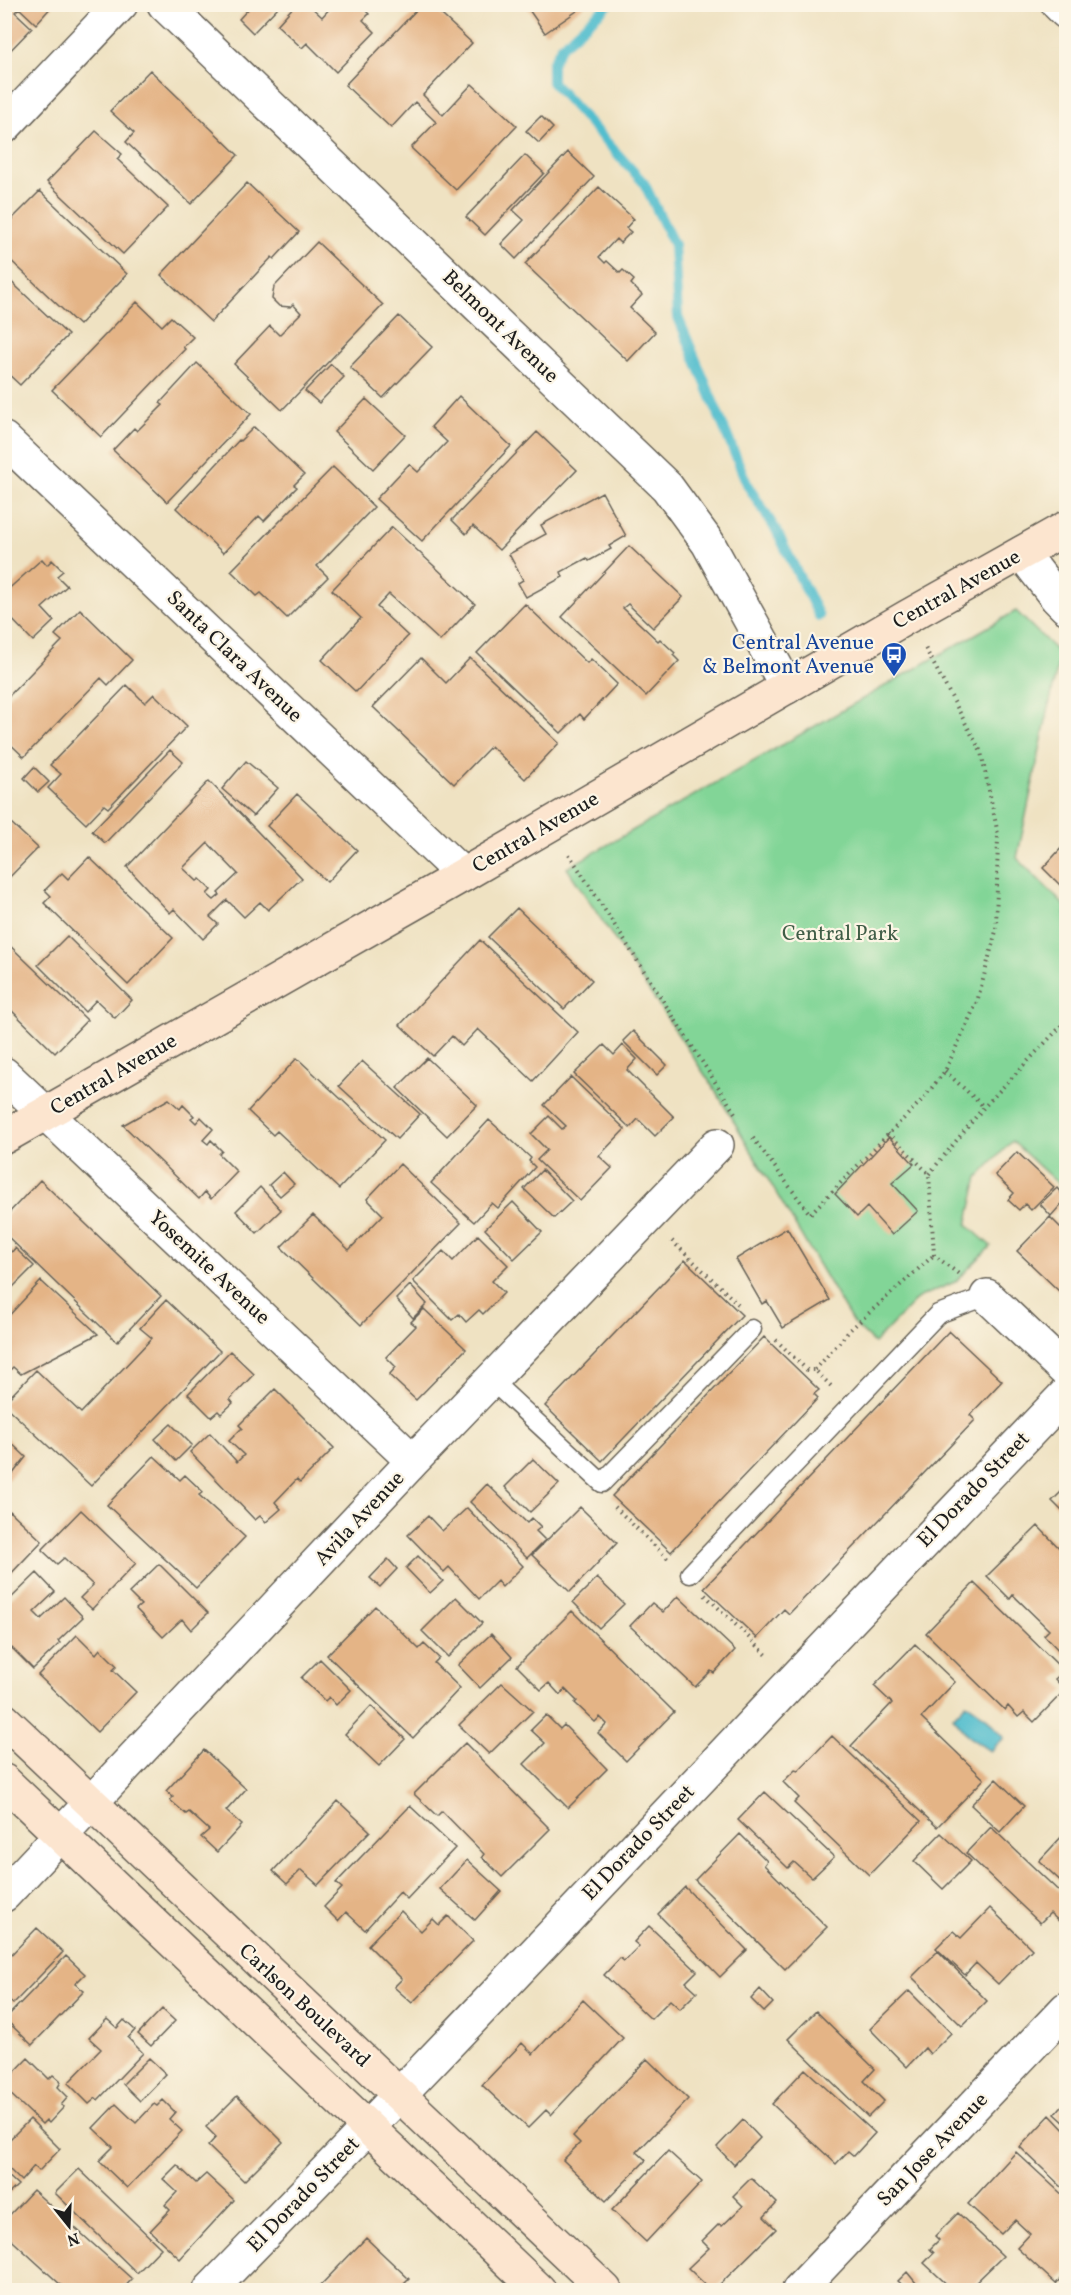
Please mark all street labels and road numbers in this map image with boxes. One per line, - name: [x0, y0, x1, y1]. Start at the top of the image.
- street label: Belmont Avenue: [435, 264, 565, 390]
- street label: Central Avenue: [888, 543, 1026, 637]
- street label: Santa Clara Avenue: [159, 584, 309, 730]
- street label: Central Avenue: [467, 785, 605, 881]
- street label: Central Avenue: [45, 1027, 183, 1123]
- street label: Yosemite Avenue: [142, 1204, 276, 1332]
- street label: El Dorado Street: [911, 1426, 1037, 1554]
- street label: Avila Avenue: [308, 1465, 412, 1573]
- street label: El Dorado Street: [576, 1779, 702, 1907]
- street label: Carlson Boulevard: [232, 1937, 376, 2075]
- street label: San Jose Avenue: [871, 2086, 995, 2214]
- street label: El Dorado Street: [241, 2131, 367, 2259]

